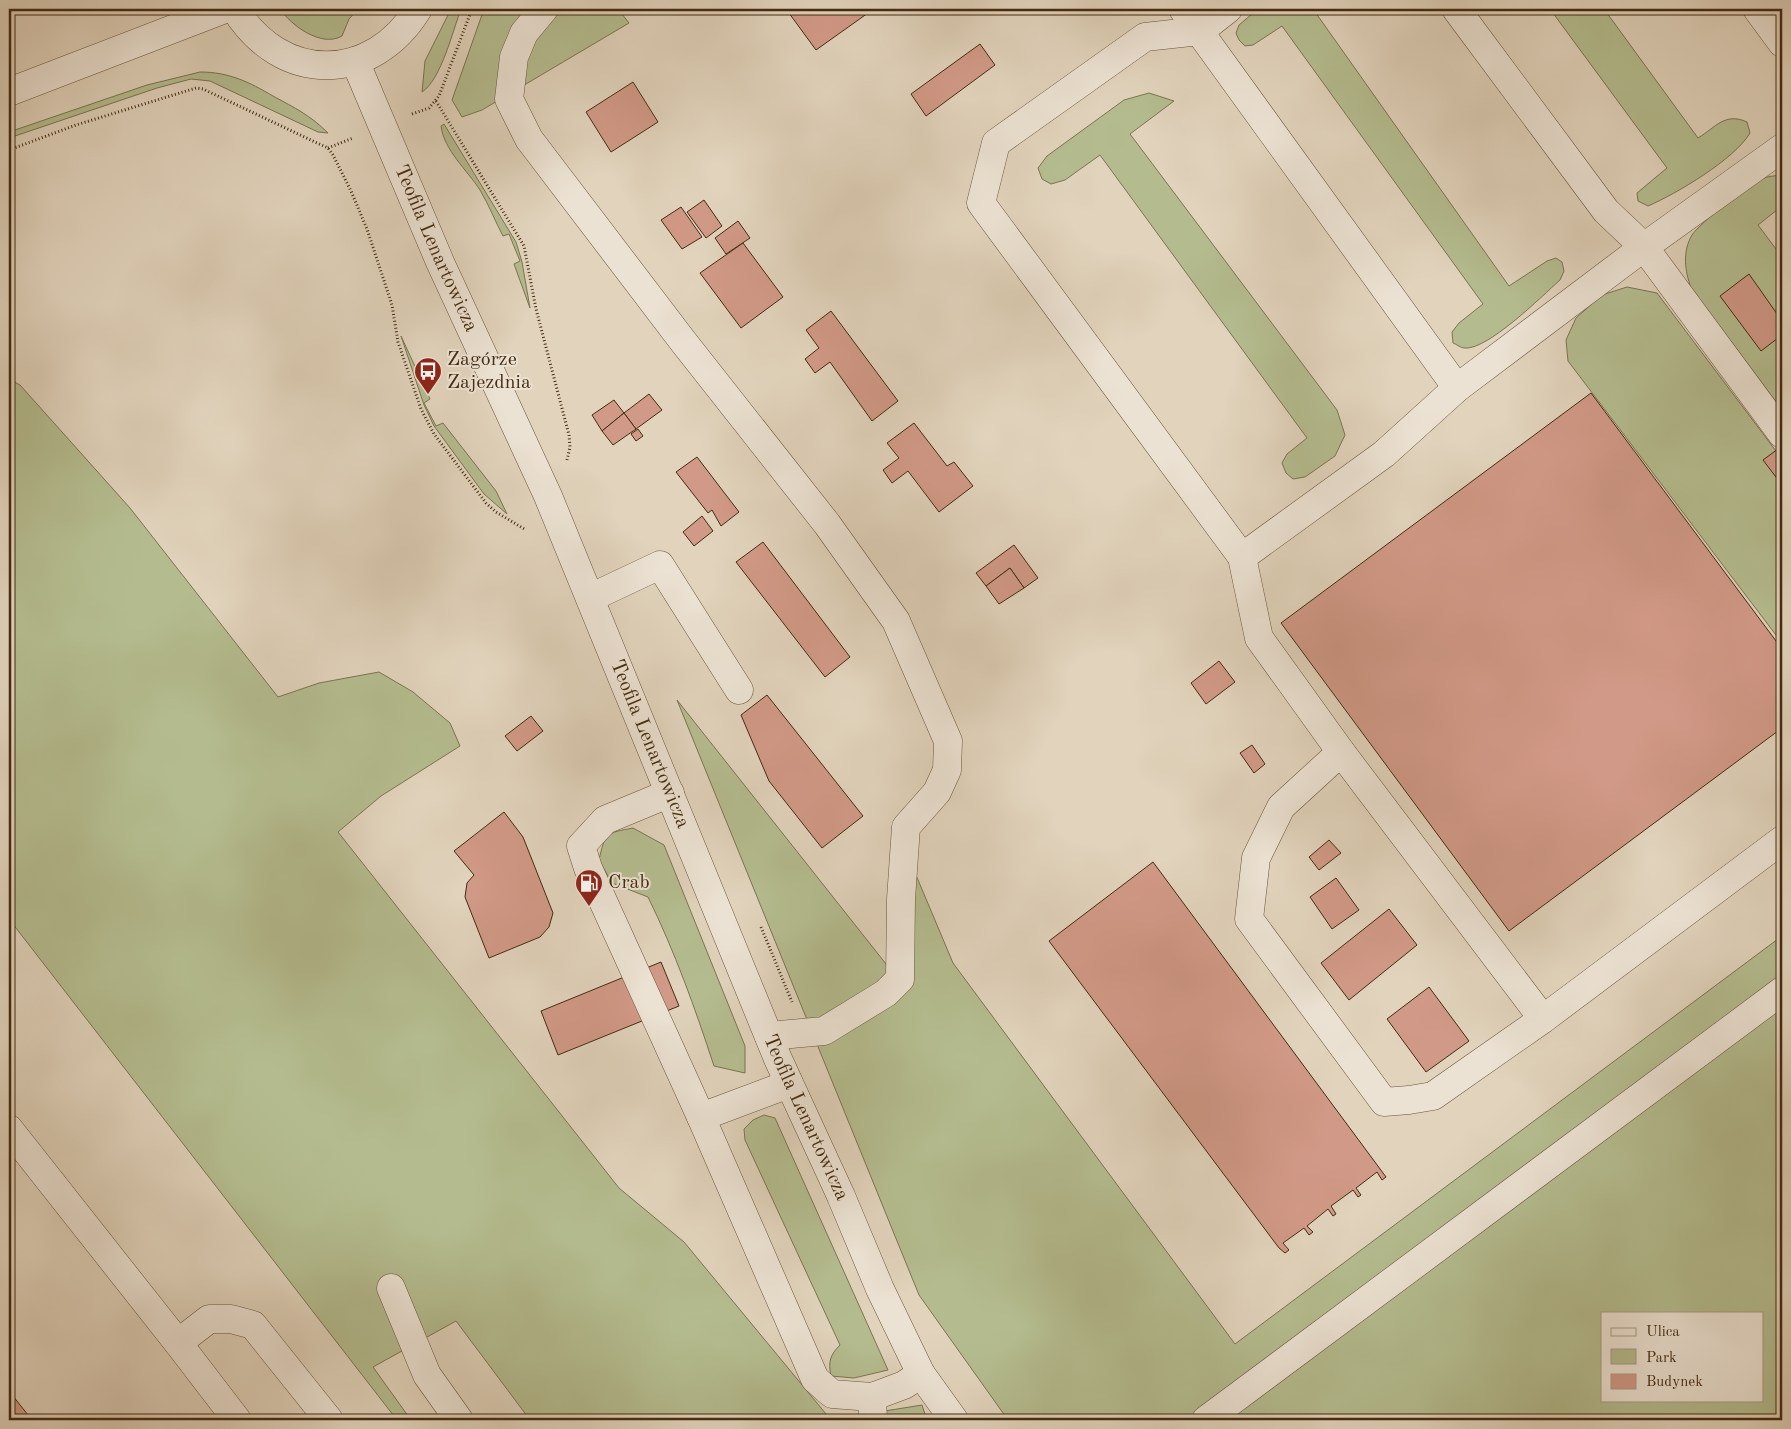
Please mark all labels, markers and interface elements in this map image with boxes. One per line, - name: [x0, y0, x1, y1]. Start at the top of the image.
- street label: Teofila Lenartowicza: [390, 162, 481, 335]
- place label: Zagórze Zajezdnia: [447, 350, 531, 393]
- bus stop icon: Zagórze Zajezdnia: [413, 356, 443, 395]
- street label: Teofila Lenartowicza: [606, 657, 693, 831]
- fuel station icon: Crab: [574, 868, 604, 907]
- place label: Crab: [608, 873, 650, 893]
- street label: Teofila Lenartowicza: [759, 1032, 852, 1204]
- legend: [1601, 1312, 1764, 1402]
- text: Ulica: [1646, 1325, 1680, 1340]
- text: Park: [1646, 1351, 1677, 1366]
- text: Budynek: [1646, 1375, 1703, 1390]

